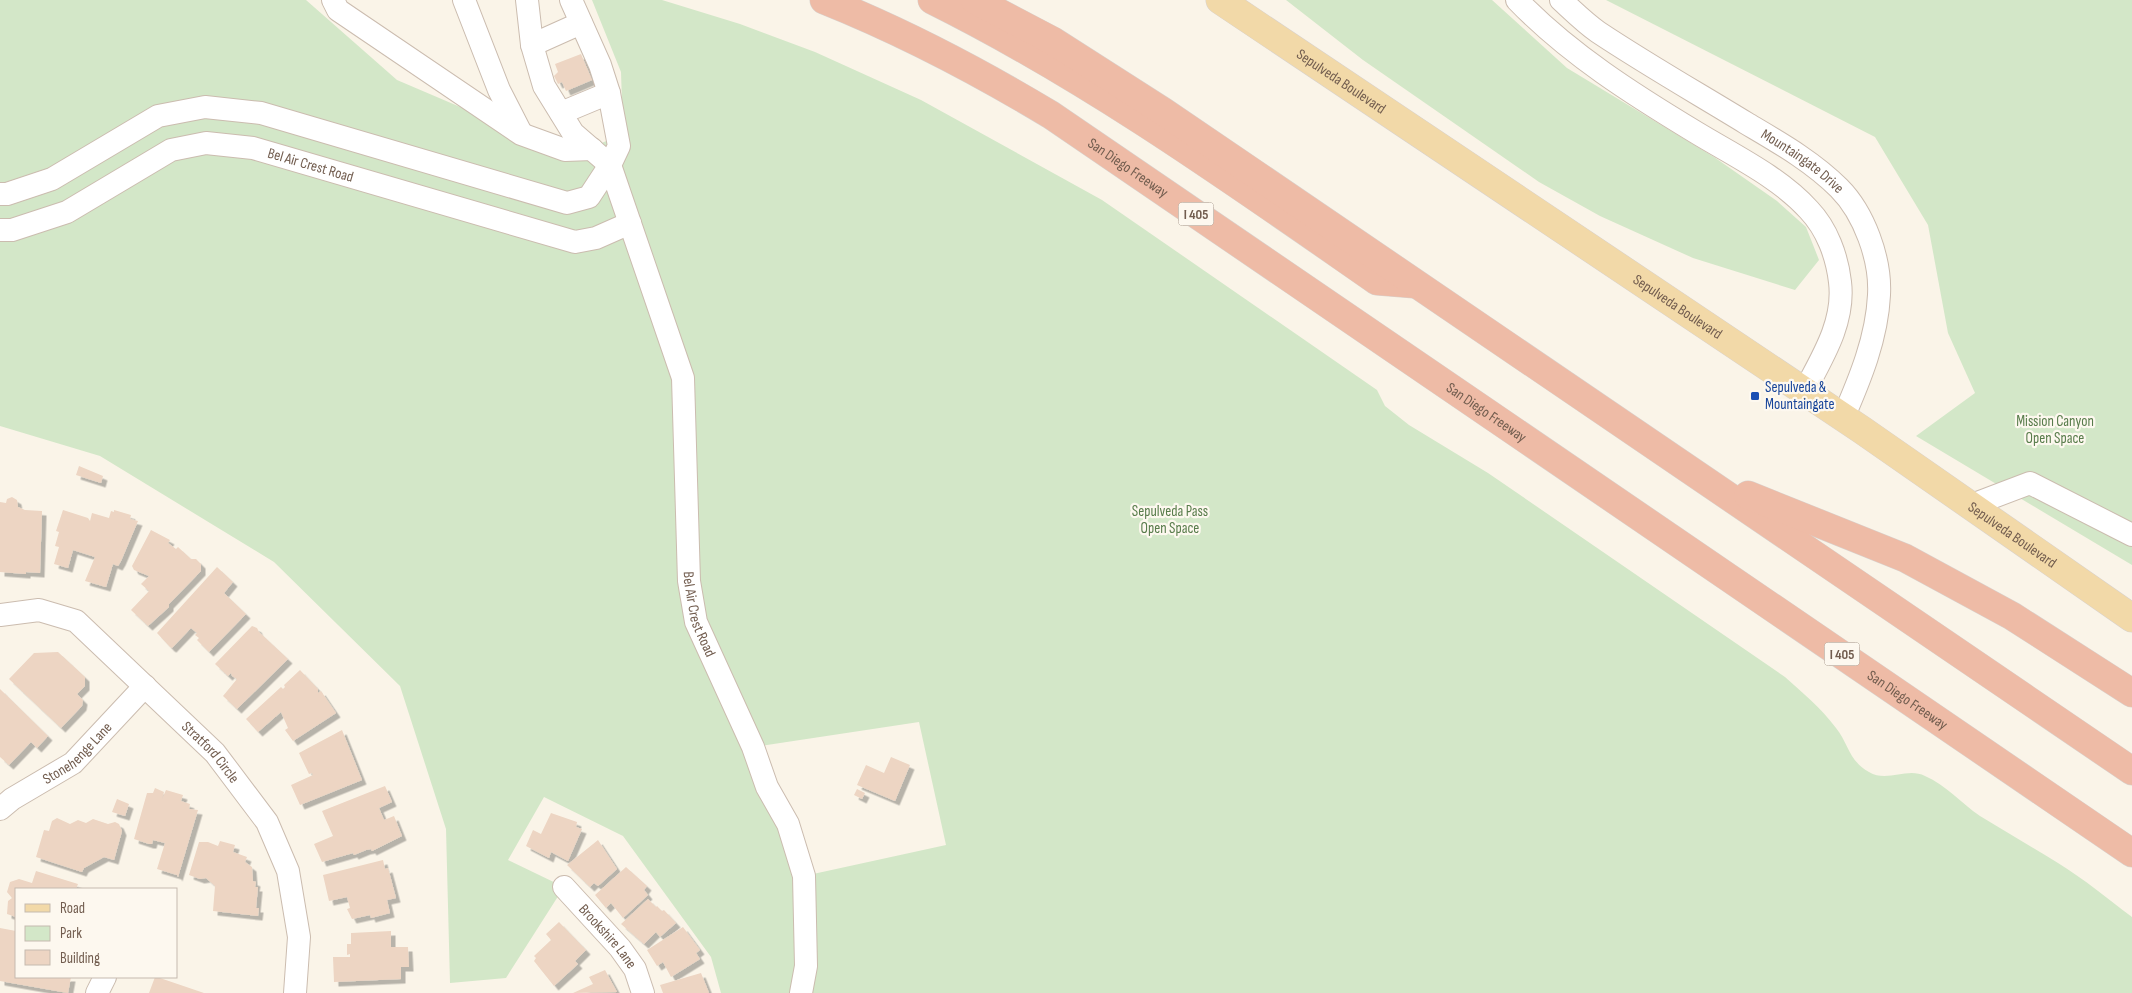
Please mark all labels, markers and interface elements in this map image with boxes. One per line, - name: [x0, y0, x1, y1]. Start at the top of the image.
- street label: Sepulveda Boulevard: [1293, 45, 1389, 118]
- street label: Mountaingate Drive: [1757, 125, 1848, 198]
- street label: San Diego Freeway: [1084, 134, 1172, 202]
- street label: Bel Air Crest Road: [265, 144, 356, 187]
- road number: I 405: [1178, 202, 1214, 225]
- street label: Sepulveda Boulevard: [1629, 270, 1726, 344]
- place label: Sepulveda & Mountaingate: [1765, 378, 1834, 414]
- street label: San Diego Freeway: [1442, 379, 1530, 447]
- marker: Sepulveda & Mountaingate: [1749, 390, 1761, 402]
- park label: Mission Canyon Open Space: [2016, 412, 2094, 448]
- street label: Sepulveda Boulevard: [1964, 498, 2060, 573]
- park label: Sepulveda Pass Open Space: [1132, 502, 1208, 538]
- street label: Bel Air Crest Road: [679, 571, 720, 660]
- road number: I 405: [1824, 642, 1860, 666]
- street label: San Diego Freeway: [1864, 666, 1951, 735]
- street label: Stratford Circle: [177, 717, 243, 787]
- street label: Stonehenge Lane: [39, 718, 116, 789]
- legend: [15, 888, 178, 978]
- text: Road: [60, 899, 85, 918]
- street label: Brookshire Lane: [574, 900, 641, 973]
- text: Park: [60, 924, 82, 943]
- text: Building: [60, 949, 100, 968]

